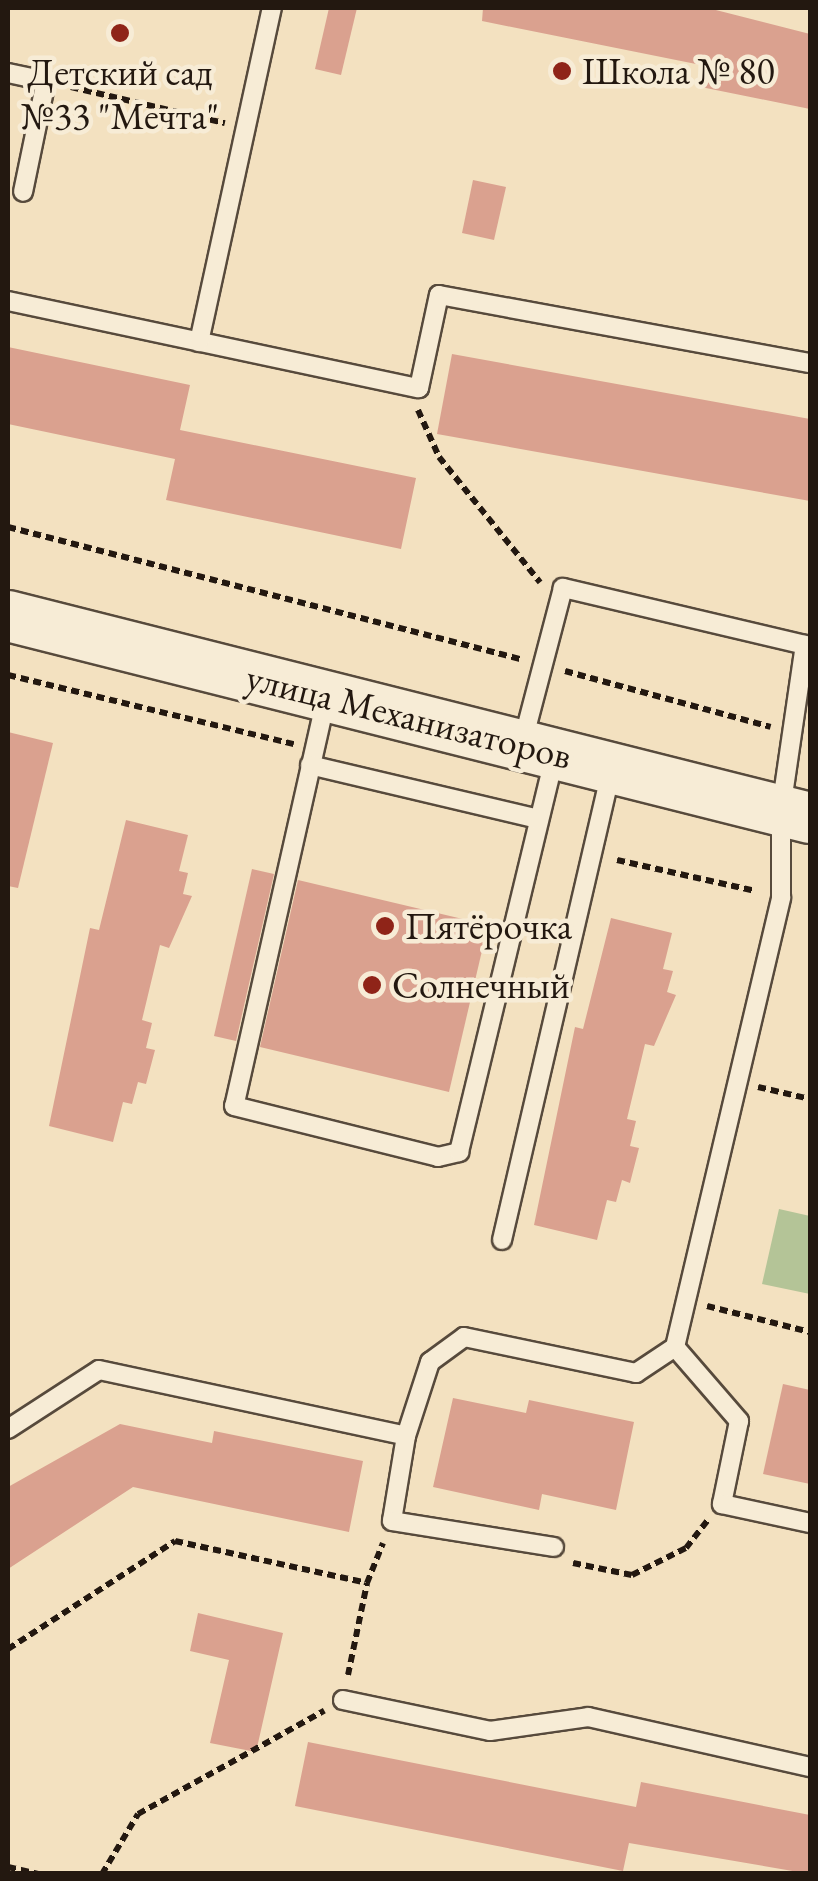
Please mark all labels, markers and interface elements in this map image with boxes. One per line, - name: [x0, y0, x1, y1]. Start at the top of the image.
- marker: Детский сад №33 "Мечта": [109, 22, 131, 44]
- place label: Школа № 80: [582, 48, 775, 94]
- place label: Детский сад №33 "Мечта": [21, 49, 219, 138]
- marker: Школа № 80: [551, 60, 573, 82]
- street label: улица Механизаторов: [242, 654, 576, 778]
- place label: Пятёрочка: [405, 903, 572, 949]
- marker: Пятёрочка: [374, 915, 396, 937]
- place label: Солнечный: [392, 962, 570, 1008]
- marker: Солнечный: [361, 974, 383, 996]

